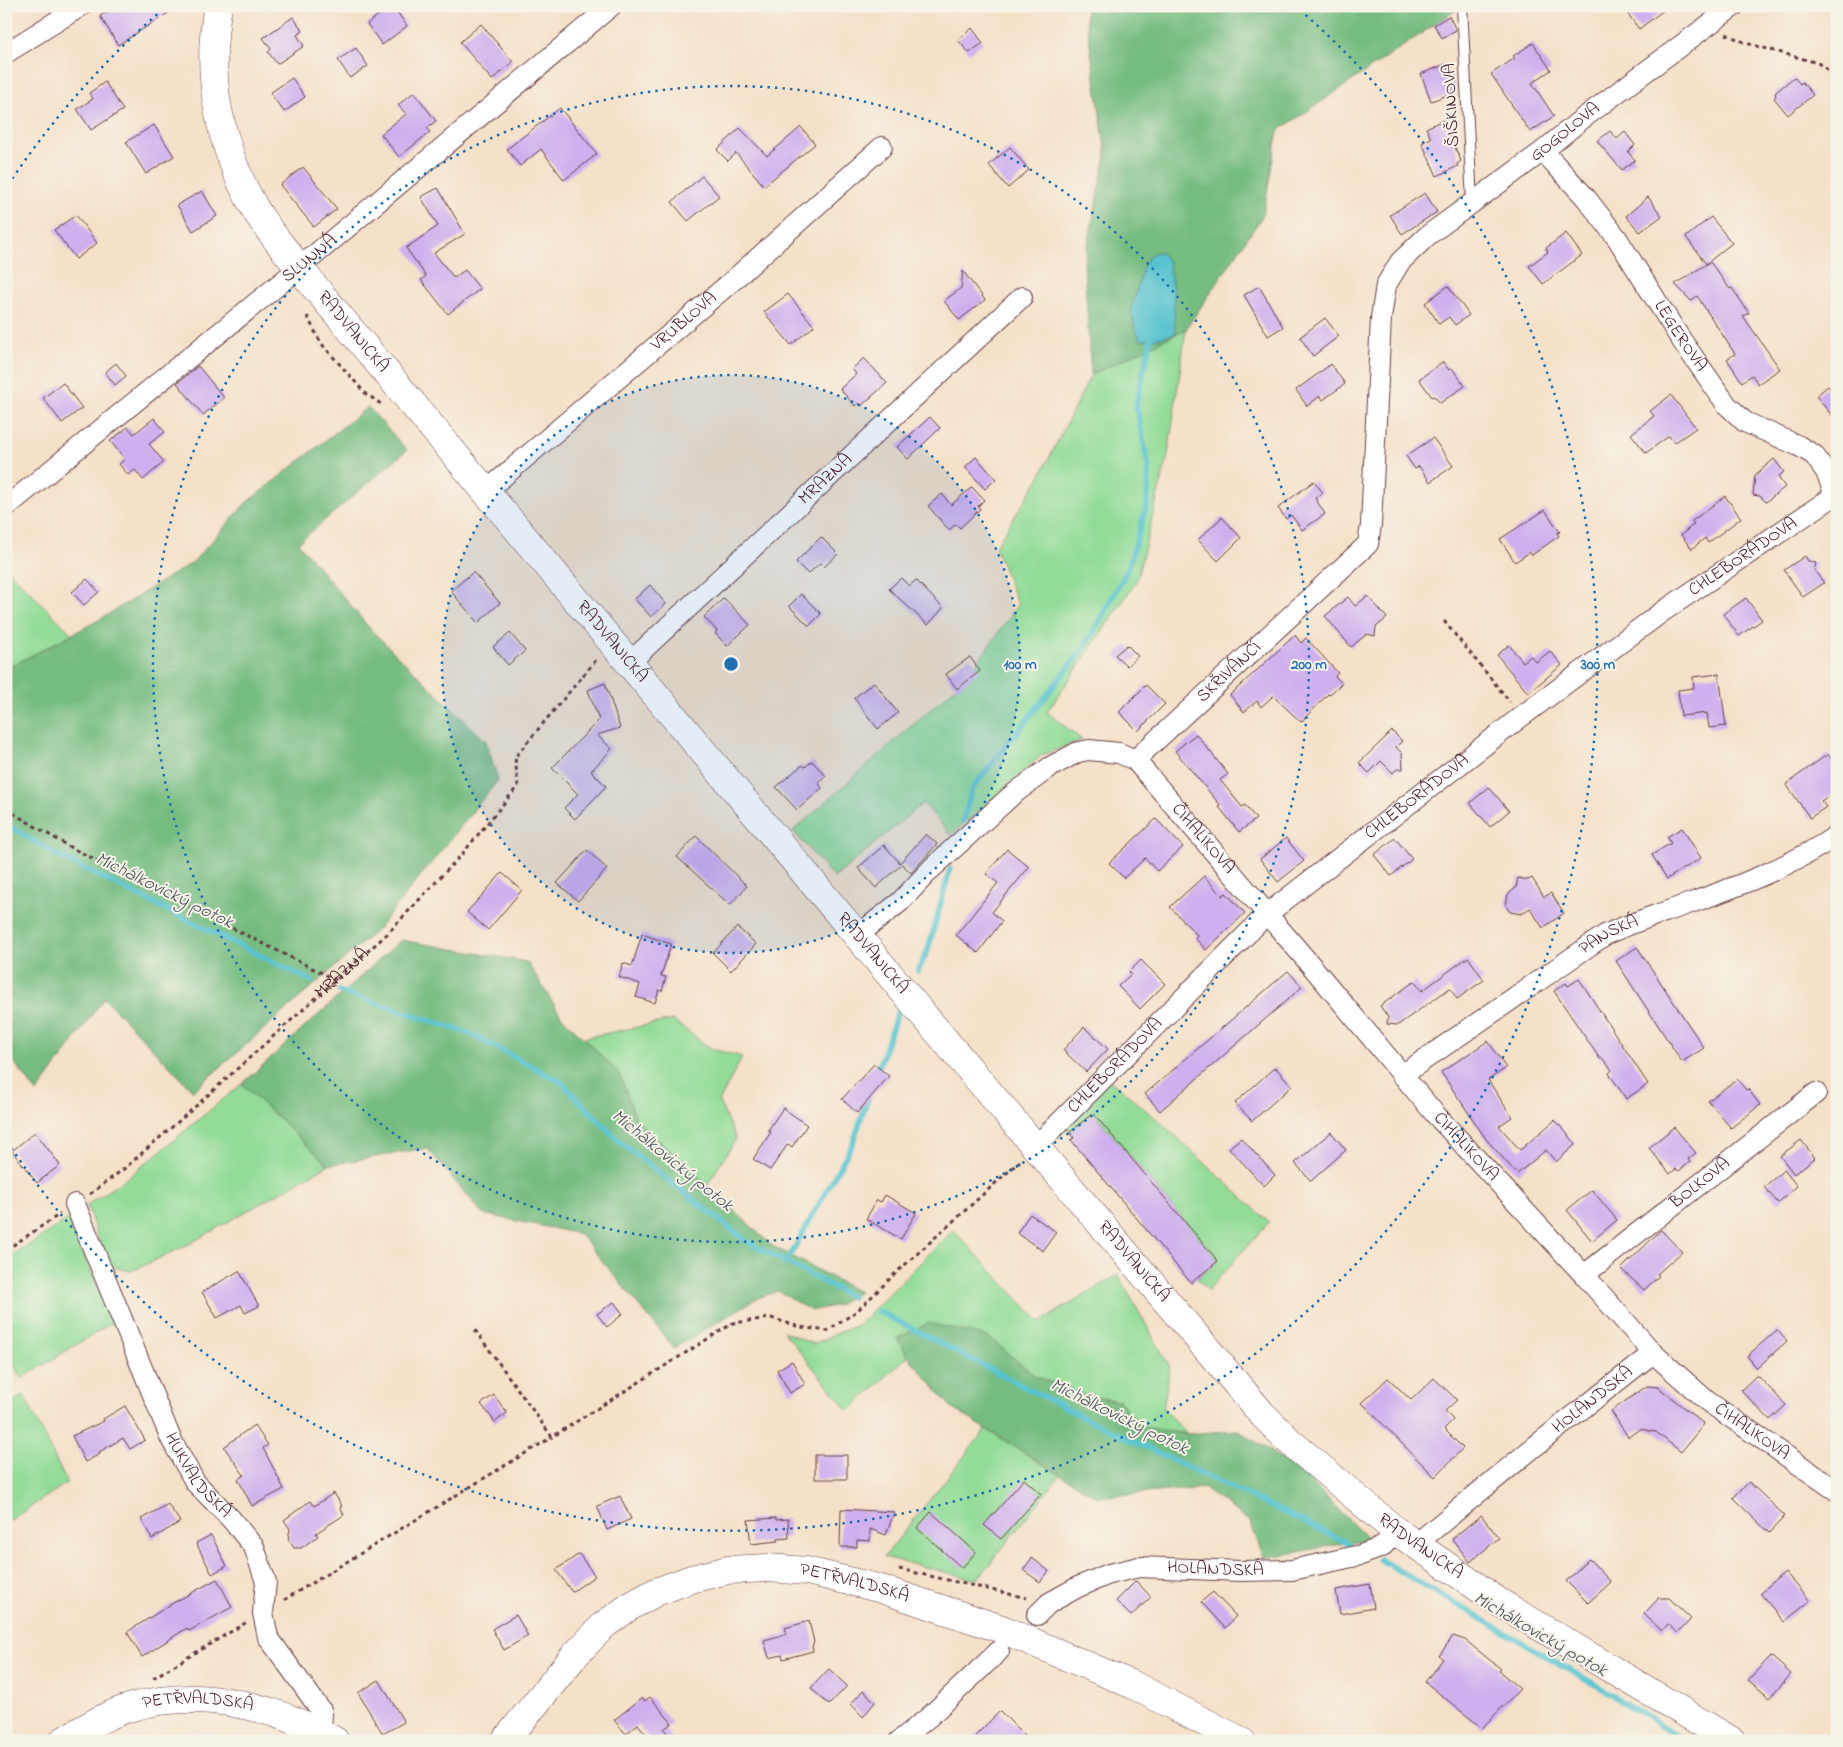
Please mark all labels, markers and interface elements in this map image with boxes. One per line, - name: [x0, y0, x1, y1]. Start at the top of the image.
- street label: ŠIŠKINOVA: [1437, 62, 1467, 148]
- street label: GOGOLOVA: [1525, 97, 1606, 169]
- street label: SLUNNÁ: [276, 228, 343, 290]
- street label: RADVANICKÁ: [311, 286, 395, 379]
- street label: VRUBLOVA: [645, 286, 723, 358]
- street label: LEGEROVA: [1647, 295, 1713, 378]
- street label: MRAZNÁ: [793, 448, 859, 511]
- street label: CHLEBORÁDOVA: [1684, 511, 1803, 603]
- street label: RADVANICKÁ: [570, 595, 654, 689]
- street label: SKŘIVÁNČÍ: [1191, 636, 1268, 709]
- text: 100 m: [1003, 654, 1037, 676]
- text: 200 m: [1290, 654, 1327, 676]
- text: 300 m: [1580, 654, 1616, 676]
- centre of rings: [722, 655, 740, 673]
- street label: CHLEBORÁDOVA: [1359, 748, 1475, 846]
- street label: ČIHALÍKOVA: [1165, 798, 1241, 880]
- water label: Michálkovický potok: [90, 846, 238, 936]
- street label: RADVANICKÁ: [830, 907, 914, 1000]
- street label: PANSKÁ: [1574, 909, 1642, 962]
- street label: MRAZNÁ: [309, 942, 376, 1006]
- street label: CHLEBORÁDOVA: [1062, 1012, 1169, 1120]
- water label: Michálkovický potok: [605, 1103, 739, 1219]
- street label: ČIHALÍKOVA: [1427, 1106, 1505, 1188]
- street label: BOLKOVA: [1664, 1152, 1736, 1216]
- street label: RADVANICKÁ: [1091, 1216, 1175, 1309]
- street label: HOLANDSKÁ: [1547, 1360, 1639, 1441]
- water label: Michálkovický potok: [1045, 1372, 1193, 1462]
- street label: ČIHALÍKOVA: [1709, 1396, 1795, 1467]
- street label: HUKVALDSKÁ: [157, 1429, 237, 1524]
- street label: RADVANICKÁ: [1371, 1507, 1468, 1586]
- street label: HOLANDSKÁ: [1167, 1555, 1264, 1584]
- street label: PETŘVALDSKÁ: [799, 1558, 912, 1610]
- water label: Michálkovický potok: [1468, 1586, 1612, 1685]
- street label: PETŘVALDSKÁ: [140, 1686, 256, 1720]

